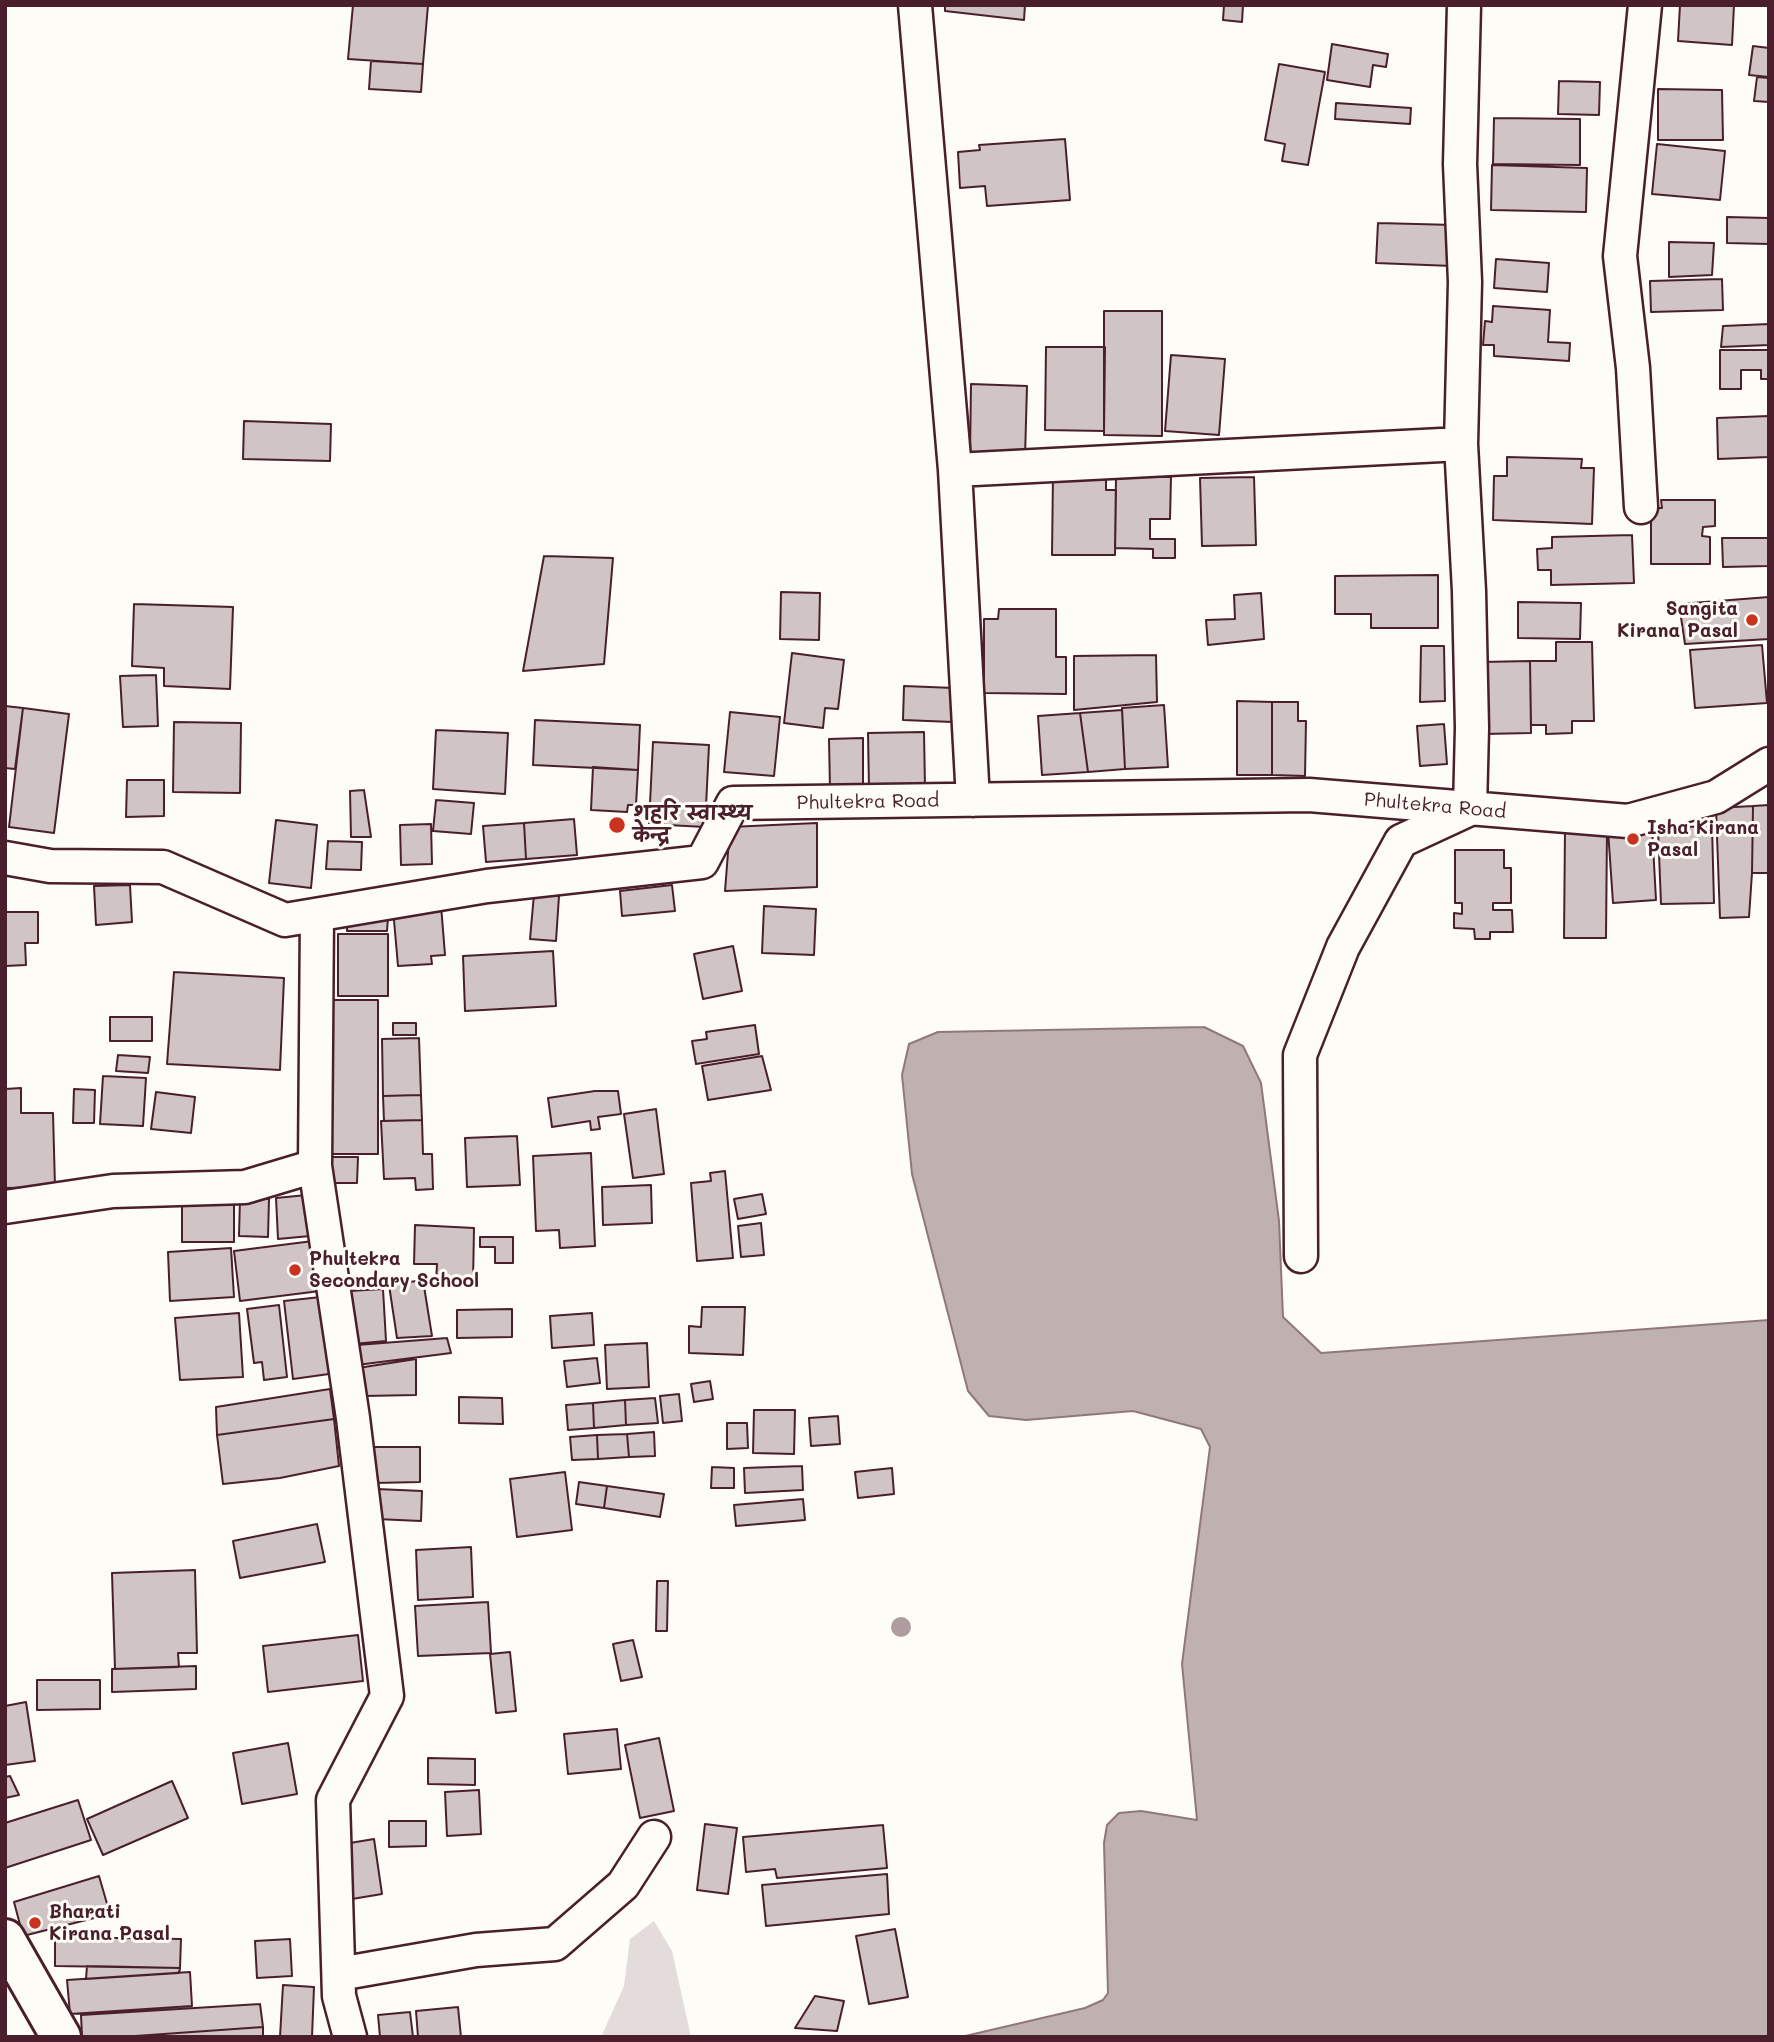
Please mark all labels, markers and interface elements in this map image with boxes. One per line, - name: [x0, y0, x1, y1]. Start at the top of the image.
- place label: Sangita Kirana Pasal: [1617, 598, 1738, 642]
- marker: Sangita Kirana Pasal: [1744, 612, 1760, 628]
- street label: Phultekra Road: [1363, 788, 1507, 824]
- street label: Phultekra Road: [797, 789, 939, 815]
- place label: शहरि स्वास्थ्य केन्द्र: [633, 803, 752, 847]
- marker: शहरि स्वास्थ्य केन्द्र: [607, 815, 627, 835]
- place label: Isha Kirana Pasal: [1647, 817, 1759, 861]
- marker: Isha Kirana Pasal: [1625, 831, 1641, 847]
- place label: Phultekra Secondary School: [309, 1248, 479, 1292]
- marker: Phultekra Secondary School: [287, 1262, 303, 1278]
- place label: Bharati Kirana Pasal: [49, 1901, 170, 1945]
- marker: Bharati Kirana Pasal: [27, 1915, 43, 1931]

